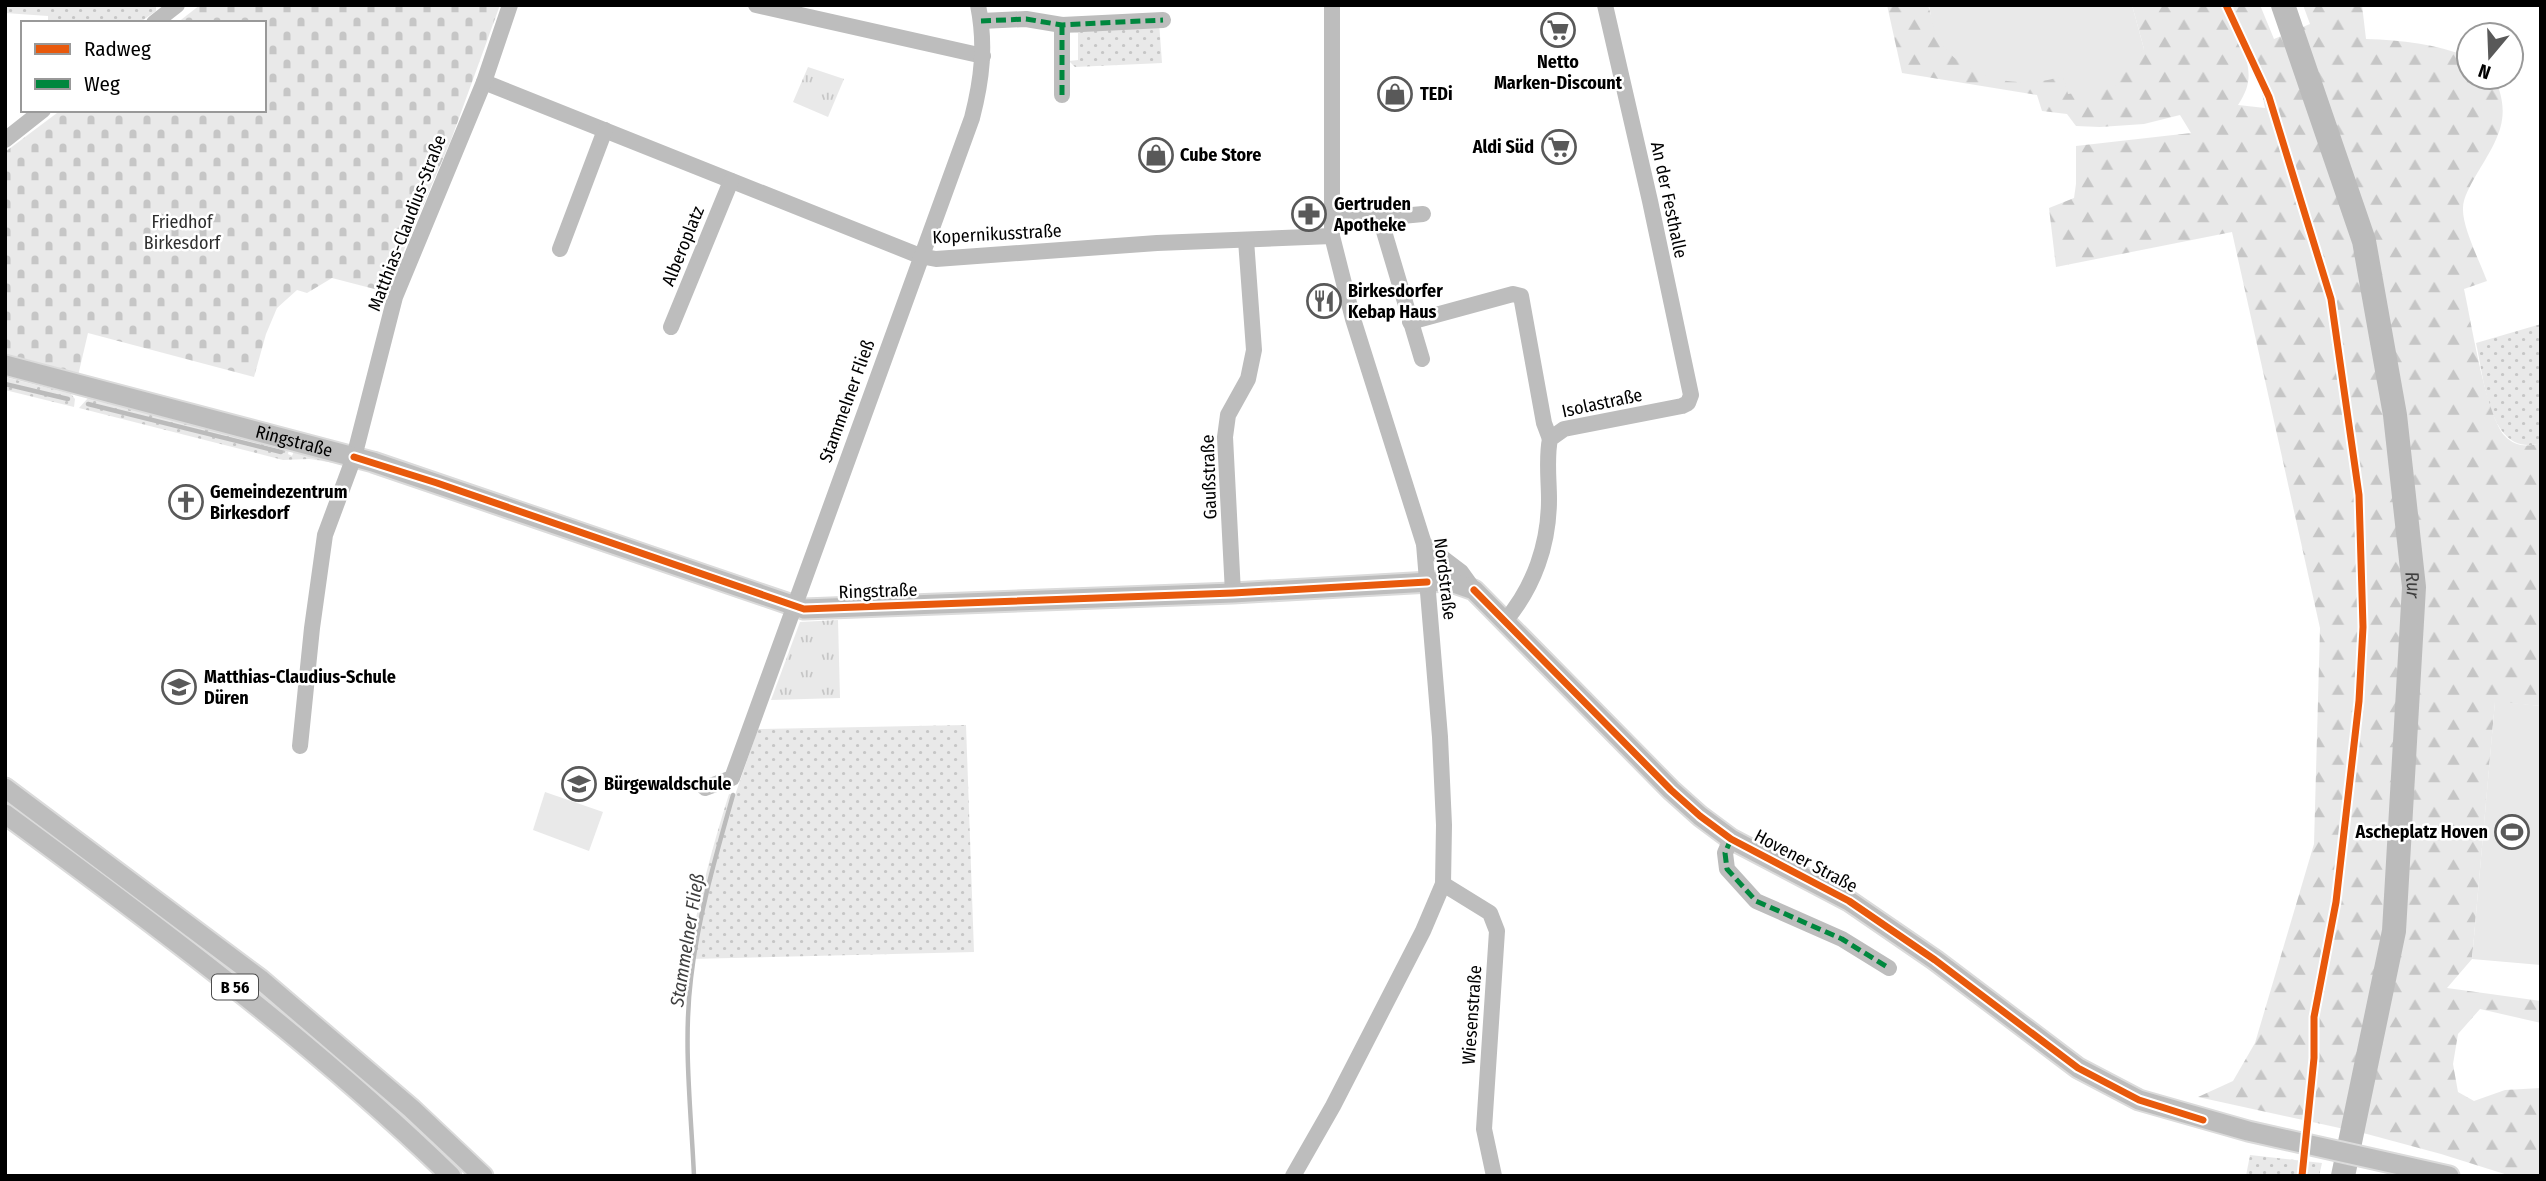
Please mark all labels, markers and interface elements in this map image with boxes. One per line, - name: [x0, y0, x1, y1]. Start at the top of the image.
- supermarket icon: Netto Marken-Discount: [1539, 11, 1577, 49]
- legend: [21, 21, 266, 112]
- north arrow: [2455, 21, 2525, 91]
- text: Radweg: [84, 36, 151, 62]
- place label: Netto Marken-Discount: [1494, 51, 1623, 94]
- text: N: [2475, 59, 2494, 84]
- text: Weg: [84, 71, 120, 97]
- shop icon: TEDi: [1376, 75, 1414, 113]
- place label: TEDi: [1420, 83, 1453, 105]
- supermarket icon: Aldi Süd: [1540, 128, 1578, 166]
- street label: Matthias-Claudius-Straße: [363, 132, 451, 314]
- shop icon: Cube Store: [1137, 136, 1175, 174]
- place label: Aldi Süd: [1472, 136, 1534, 158]
- street label: An der Festhalle: [1646, 140, 1692, 260]
- place label: Cube Store: [1180, 144, 1261, 166]
- place label: Gertruden Apotheke: [1333, 193, 1411, 236]
- pharmacy icon: Gertruden Apotheke: [1290, 195, 1328, 233]
- street label: Alberoplatz: [657, 203, 709, 289]
- park label: Friedhof Birkesdorf: [144, 211, 222, 254]
- street label: Kopernikusstraße: [932, 220, 1062, 248]
- place label: Birkesdorfer Kebap Haus: [1348, 280, 1443, 323]
- restaurant icon: Birkesdorfer Kebap Haus: [1305, 282, 1343, 320]
- street label: Stammelner Fließ: [815, 336, 880, 465]
- street label: Isolastraße: [1560, 384, 1644, 422]
- street label: Ringstraße: [253, 421, 335, 462]
- street label: Gaußstraße: [1197, 434, 1221, 520]
- place label: Gemeindezentrum Birkesdorf: [210, 481, 347, 524]
- church icon: Gemeindezentrum Birkesdorf: [167, 483, 205, 521]
- street label: Nordstraße: [1429, 537, 1461, 621]
- water label: Rur: [2401, 570, 2426, 600]
- street label: Ringstraße: [838, 579, 918, 603]
- place label: Matthias-Claudius-Schule Düren: [204, 666, 396, 709]
- school or university icon: Matthias-Claudius-Schule Düren: [160, 668, 198, 706]
- school or university icon: Bürgewaldschule: [560, 765, 598, 803]
- place label: Bürgewaldschule: [604, 773, 731, 795]
- sports icon: Ascheplatz Hoven: [2493, 813, 2531, 851]
- place label: Ascheplatz Hoven: [2355, 821, 2488, 843]
- street label: Hovener Straße: [1751, 825, 1862, 897]
- water label: Stammelner Fließ: [665, 872, 709, 1009]
- street label: Wiesenstraße: [1458, 964, 1486, 1065]
- road number: B 56: [212, 974, 258, 1000]

